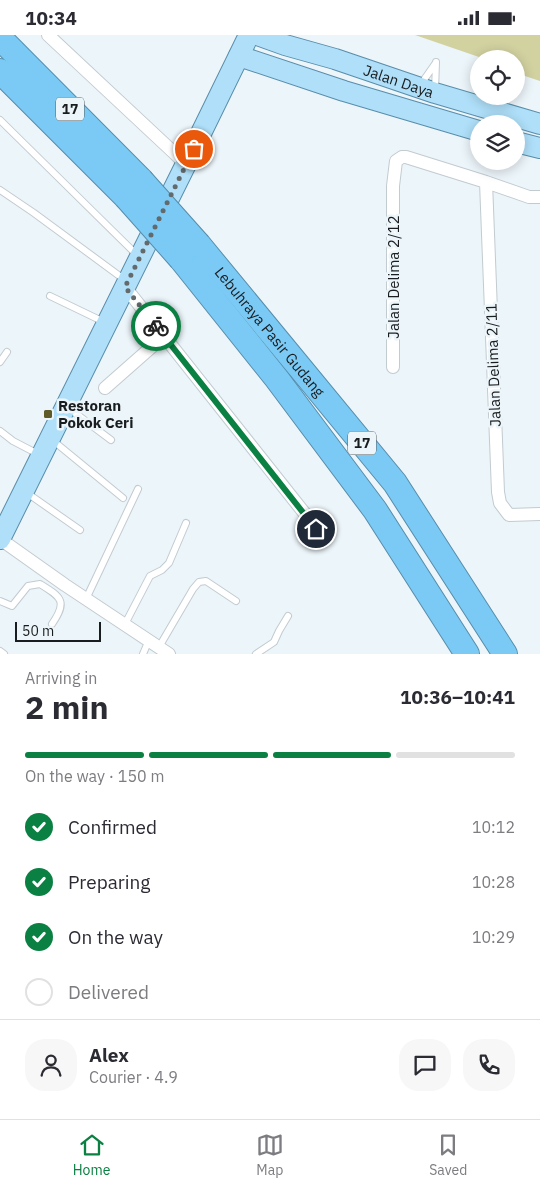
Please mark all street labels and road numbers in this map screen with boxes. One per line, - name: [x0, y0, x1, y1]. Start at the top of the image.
- street label: Jalan Daya: [361, 60, 436, 101]
- road number: 17: [56, 97, 84, 121]
- street label: Jalan Delima 2/12: [384, 215, 403, 339]
- street label: Lebuhraya Pasir Gudang: [211, 263, 329, 400]
- street label: Jalan Delima 2/11: [481, 303, 505, 427]
- road number: 17: [348, 431, 376, 454]

